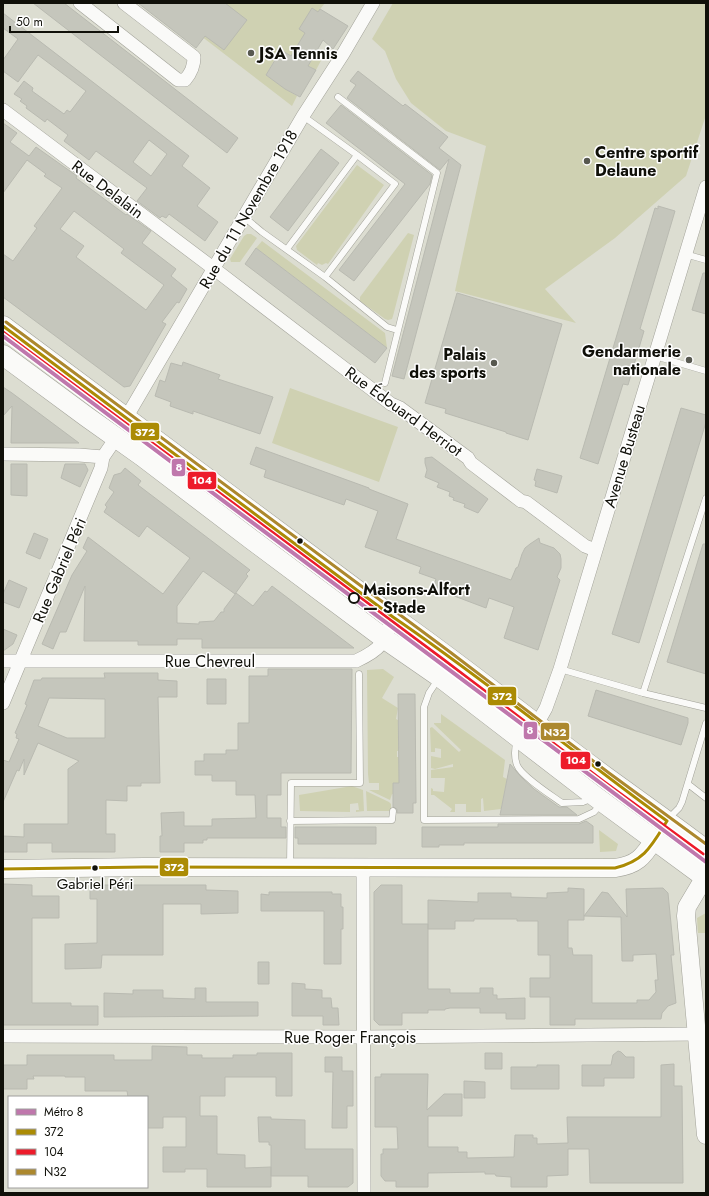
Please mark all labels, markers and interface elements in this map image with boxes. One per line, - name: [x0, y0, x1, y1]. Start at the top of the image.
- scale bar: [10, 8, 118, 34]
- text: 50 m: [16, 13, 43, 31]
- place label: JSA Tennis: [256, 42, 338, 65]
- marker: JSA Tennis: [246, 48, 256, 58]
- street label: Rue du 11 Novembre 1918: [193, 126, 303, 293]
- place label: Centre sportif Delaune: [595, 141, 700, 182]
- street label: Rue Delalain: [67, 155, 148, 224]
- marker: Centre sportif Delaune: [582, 156, 592, 166]
- place label: Gendarmerie nationale: [582, 340, 681, 381]
- place label: Palais des sports: [409, 343, 486, 384]
- marker: Gendarmerie nationale: [684, 355, 694, 365]
- marker: Palais des sports: [489, 358, 499, 368]
- street label: Rue Édouard Herriot: [340, 361, 467, 462]
- street label: Avenue Busteau: [598, 402, 651, 510]
- line badge: 372: [130, 422, 160, 441]
- text: 372: [135, 424, 155, 440]
- line badge: 8: [171, 458, 186, 477]
- text: 8: [176, 459, 183, 475]
- line badge: 104: [187, 471, 217, 490]
- text: 104: [192, 472, 213, 488]
- street label: Rue Gabriel Péri: [27, 514, 92, 626]
- unlabelled marker: [295, 536, 305, 546]
- place label: Maisons-Alfort — Stade: [363, 578, 471, 619]
- marker: Maisons-Alfort — Stade: [348, 592, 360, 604]
- street label: Rue Chevreul: [165, 650, 255, 673]
- line badge: 372: [487, 686, 517, 706]
- text: 372: [492, 688, 512, 704]
- line badge: 8: [523, 721, 538, 740]
- text: 8: [527, 722, 534, 738]
- line badge: N32: [540, 722, 570, 741]
- text: N32: [544, 724, 566, 740]
- line badge: 104: [560, 751, 591, 770]
- text: 104: [566, 752, 587, 768]
- unlabelled marker: [593, 759, 603, 769]
- line badge: 372: [159, 857, 189, 877]
- text: 372: [164, 859, 184, 875]
- marker: Gabriel Péri: [90, 863, 100, 873]
- place label: Gabriel Péri: [57, 873, 133, 895]
- street label: Rue Roger François: [284, 1026, 416, 1049]
- legend: [8, 1096, 148, 1188]
- text: Métro 8: [44, 1103, 83, 1121]
- text: 372: [44, 1123, 64, 1141]
- text: 104: [44, 1143, 64, 1161]
- text: N32: [44, 1163, 67, 1181]

